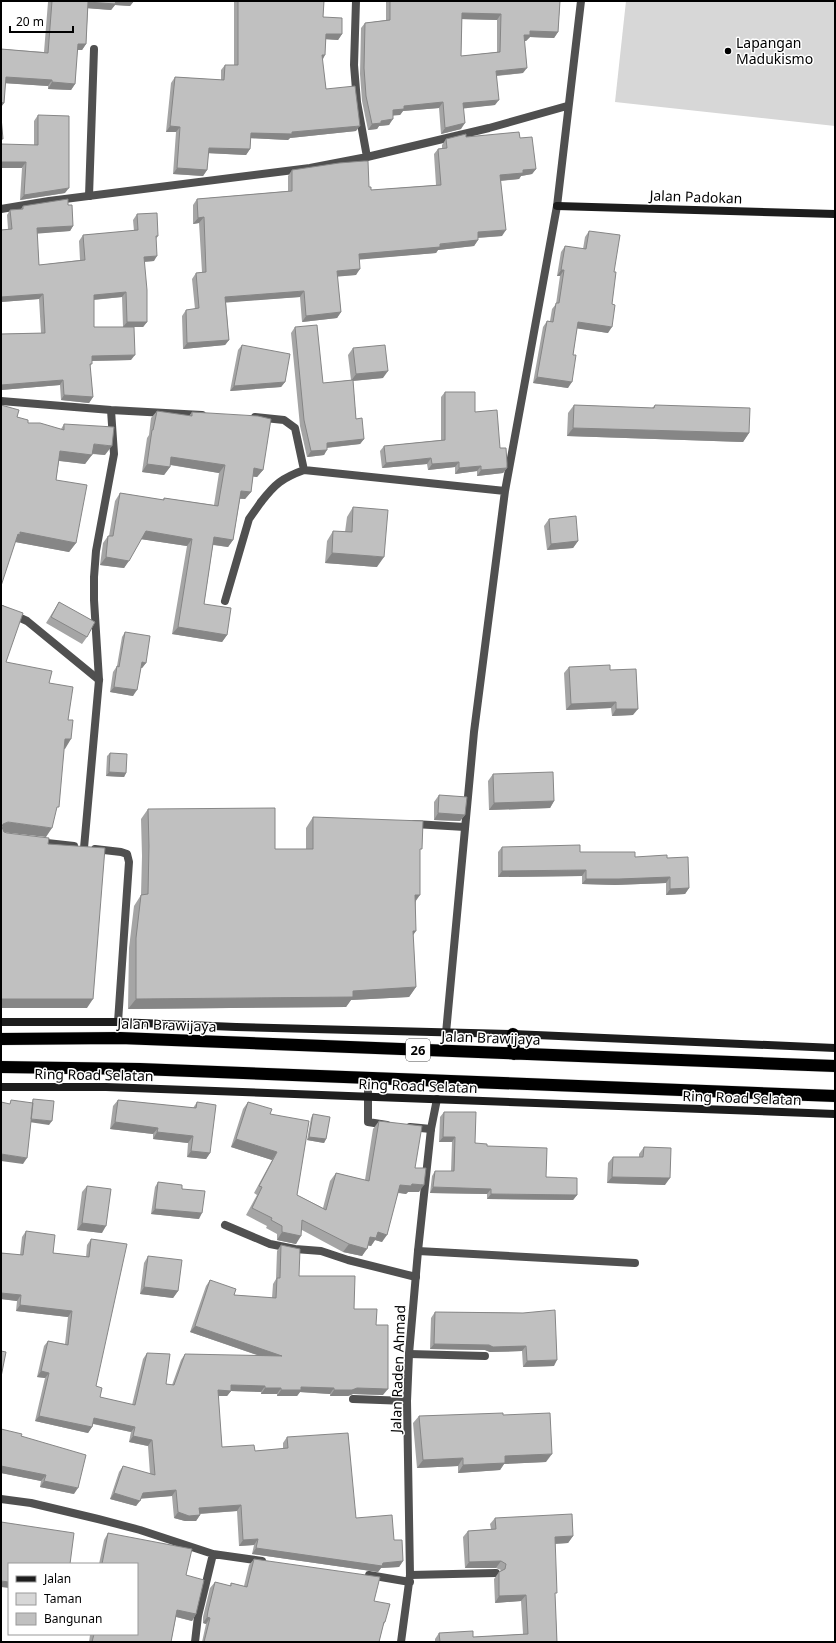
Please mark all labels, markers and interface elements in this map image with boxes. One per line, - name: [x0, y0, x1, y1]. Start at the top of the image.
- scale bar: [10, 8, 73, 34]
- text: 20 m: [16, 13, 44, 30]
- place label: Lapangan Madukismo: [736, 33, 813, 68]
- marker: Lapangan Madukismo: [723, 46, 733, 56]
- street label: Jalan Padokan: [647, 185, 743, 208]
- street label: Jalan Brawijaya: [115, 1013, 217, 1036]
- street label: Jalan Brawijaya: [439, 1026, 541, 1049]
- road number: 26: [406, 1039, 430, 1061]
- street label: Ring Road Selatan: [34, 1064, 154, 1085]
- street label: Ring Road Selatan: [358, 1074, 478, 1097]
- street label: Ring Road Selatan: [682, 1086, 802, 1109]
- street label: Jalan Raden Ahmad: [386, 1305, 409, 1435]
- legend: [8, 1563, 138, 1635]
- text: Jalan: [43, 1570, 71, 1587]
- text: Taman: [44, 1590, 82, 1607]
- text: Bangunan: [44, 1610, 102, 1627]

